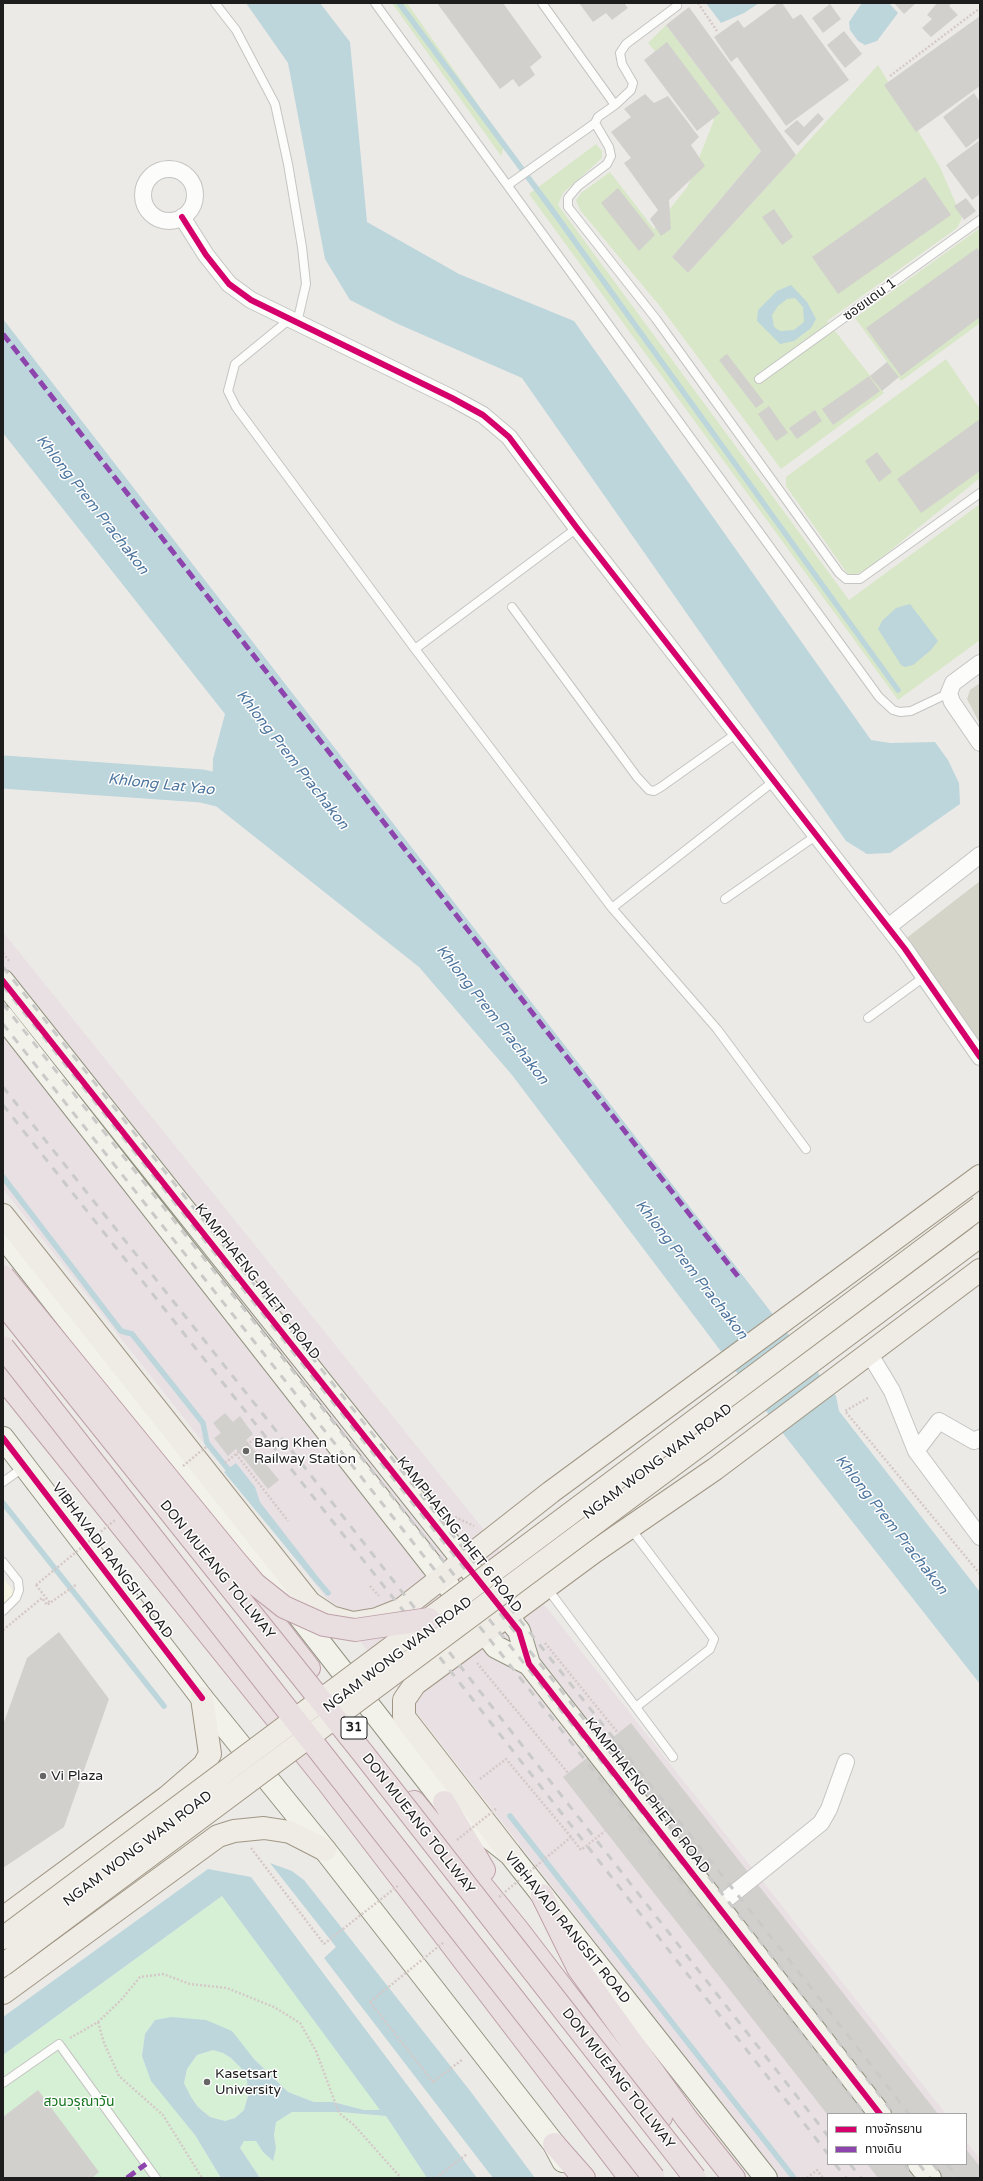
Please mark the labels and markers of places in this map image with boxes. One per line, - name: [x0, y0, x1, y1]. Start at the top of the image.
- place label: Bang Khen Railway Station: [254, 1435, 356, 1468]
- marker: Bang Khen Railway Station: [241, 1446, 251, 1456]
- place label: Vi Plaza: [51, 1768, 103, 1784]
- marker: Vi Plaza: [38, 1771, 48, 1781]
- place label: Kasetsart University: [215, 2066, 281, 2098]
- marker: Kasetsart University: [202, 2077, 212, 2087]

